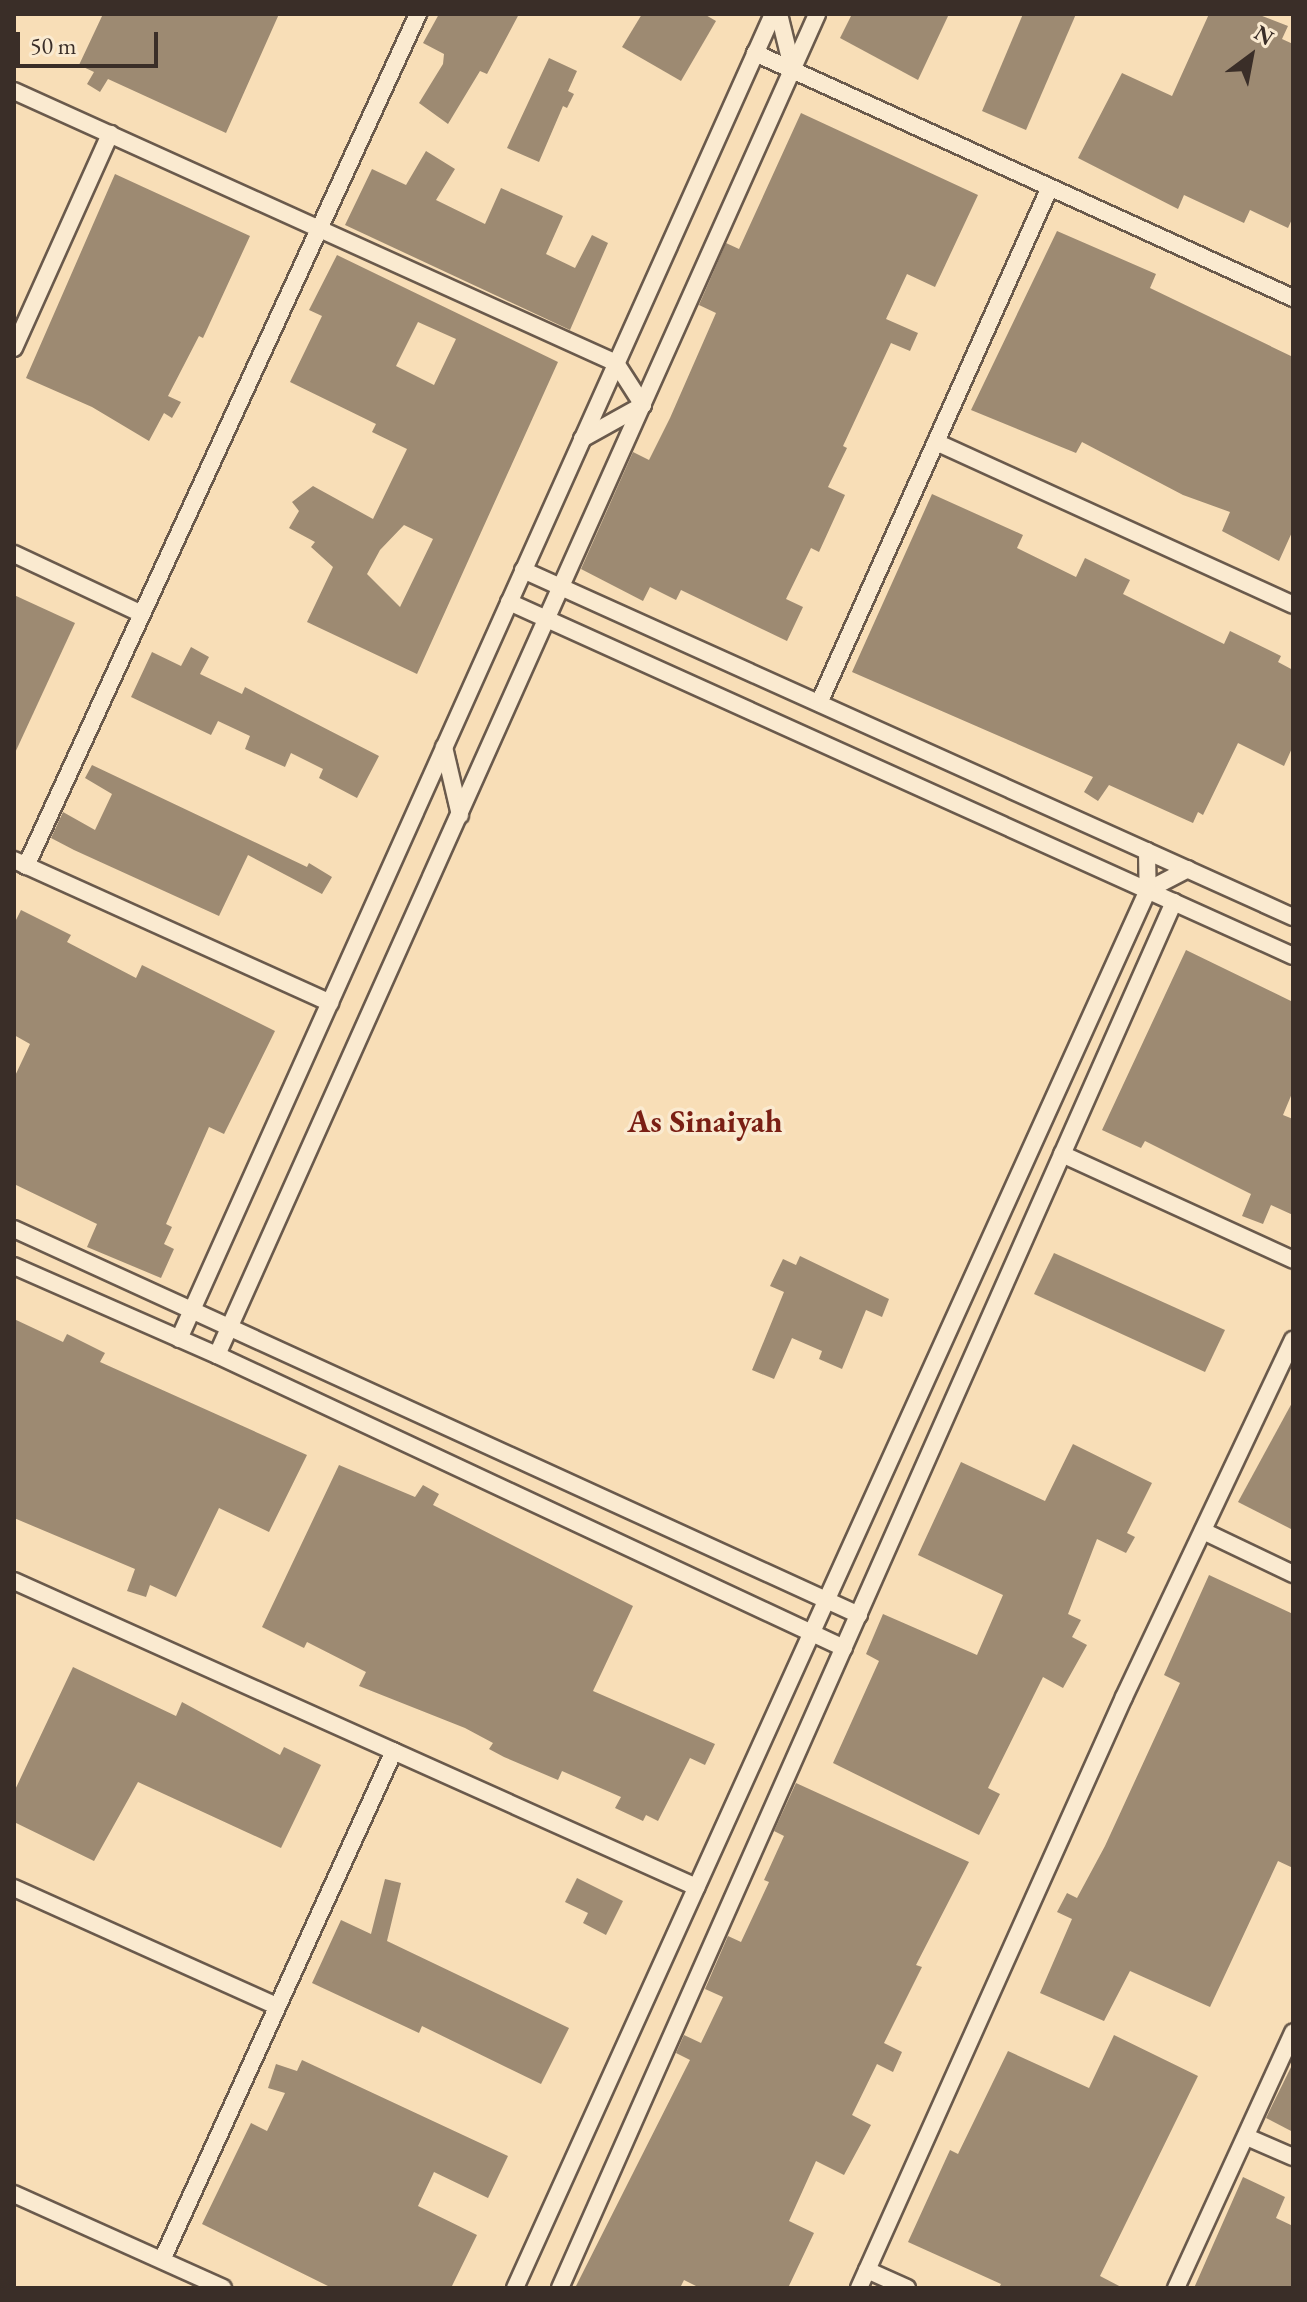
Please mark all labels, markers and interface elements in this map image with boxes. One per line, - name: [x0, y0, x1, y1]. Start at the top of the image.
- scale bar: [20, 16, 162, 66]
- north arrow: [1211, 16, 1291, 96]
- text: N: [1249, 18, 1279, 52]
- text: 50 m: [30, 30, 77, 61]
- district label: As Sinaiyah: [627, 1102, 783, 1140]

